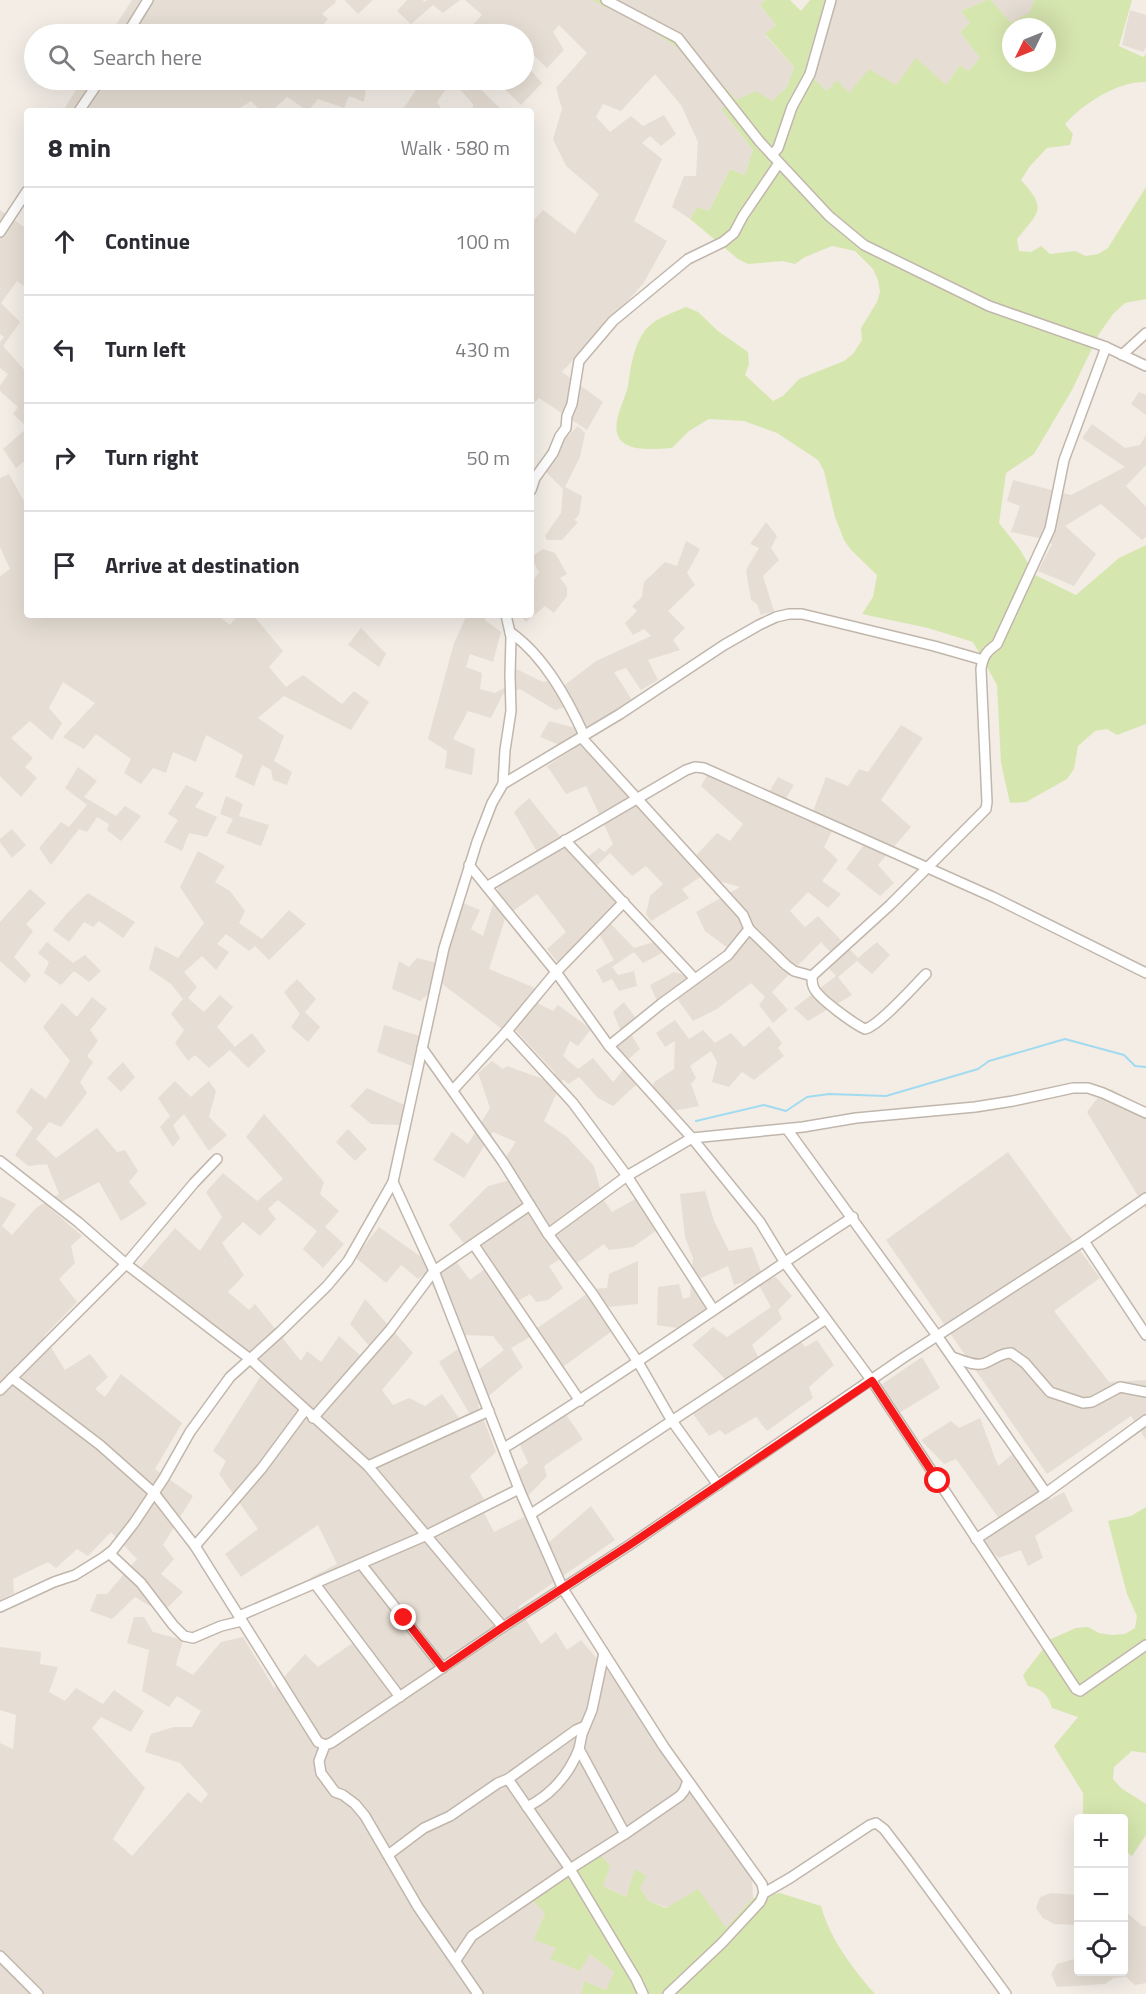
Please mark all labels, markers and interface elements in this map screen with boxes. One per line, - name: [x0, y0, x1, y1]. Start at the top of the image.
- north arrow: [1002, 18, 1056, 72]
- search box: [24, 24, 534, 90]
- text: Search here: [93, 40, 202, 74]
- icon: search: [45, 41, 78, 74]
- text: 8 min: [48, 128, 111, 167]
- text: Walk · 580 m: [401, 132, 510, 163]
- text: Continue: [105, 224, 190, 258]
- icon: ahead: [48, 225, 81, 258]
- text: 100 m: [455, 226, 510, 257]
- text: Turn left: [105, 332, 186, 366]
- icon: left: [48, 333, 81, 366]
- text: 430 m: [455, 334, 510, 365]
- text: Turn right: [105, 440, 199, 474]
- icon: right: [48, 441, 81, 474]
- text: 50 m: [466, 442, 510, 473]
- text: Arrive at destination: [105, 548, 300, 582]
- icon: arrive: [48, 549, 81, 582]
- route start: [924, 1467, 950, 1493]
- route end: [390, 1604, 416, 1630]
- map controls: [1074, 1814, 1128, 1976]
- button: +: [1074, 1814, 1128, 1868]
- button: −: [1074, 1868, 1128, 1922]
- button: locate: [1074, 1922, 1128, 1976]

